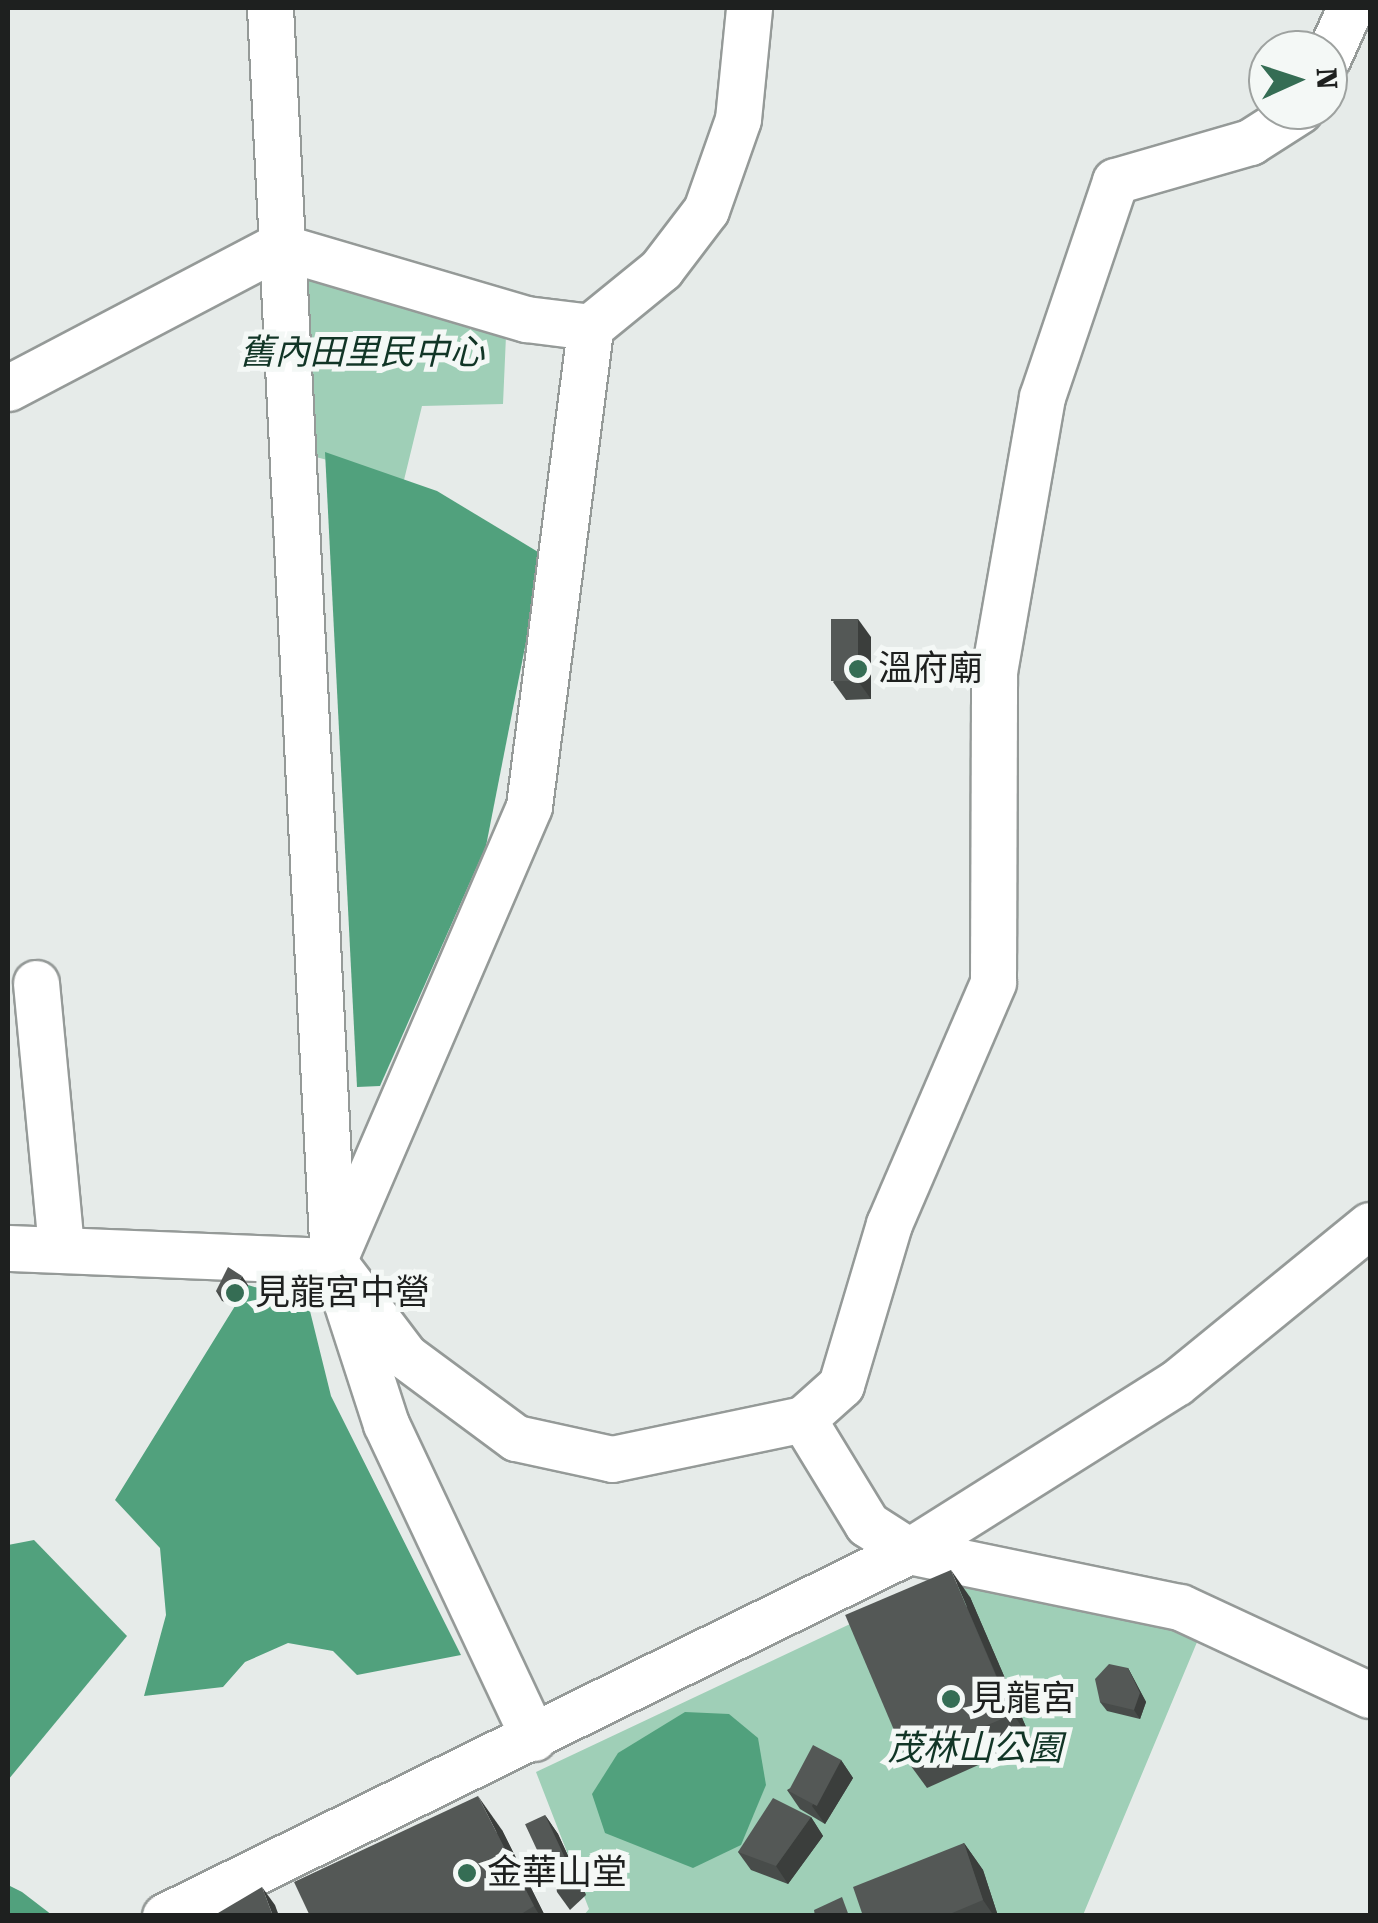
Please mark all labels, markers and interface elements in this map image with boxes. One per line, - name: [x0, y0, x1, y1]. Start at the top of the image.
- north arrow: [1248, 30, 1348, 130]
- text: N: [1309, 67, 1344, 90]
- park label: 舊內田里民中心: [240, 332, 484, 374]
- place label: 溫府廟: [878, 648, 983, 690]
- marker: 溫府廟: [847, 658, 869, 680]
- place label: 見龍宮中營: [255, 1272, 430, 1314]
- marker: 見龍宮中營: [224, 1282, 246, 1304]
- place label: 見龍宮: [971, 1678, 1076, 1720]
- marker: 見龍宮: [940, 1688, 962, 1710]
- park label: 茂林山公園: [888, 1728, 1062, 1770]
- place label: 金華山堂: [487, 1852, 627, 1894]
- marker: 金華山堂: [456, 1862, 478, 1884]

